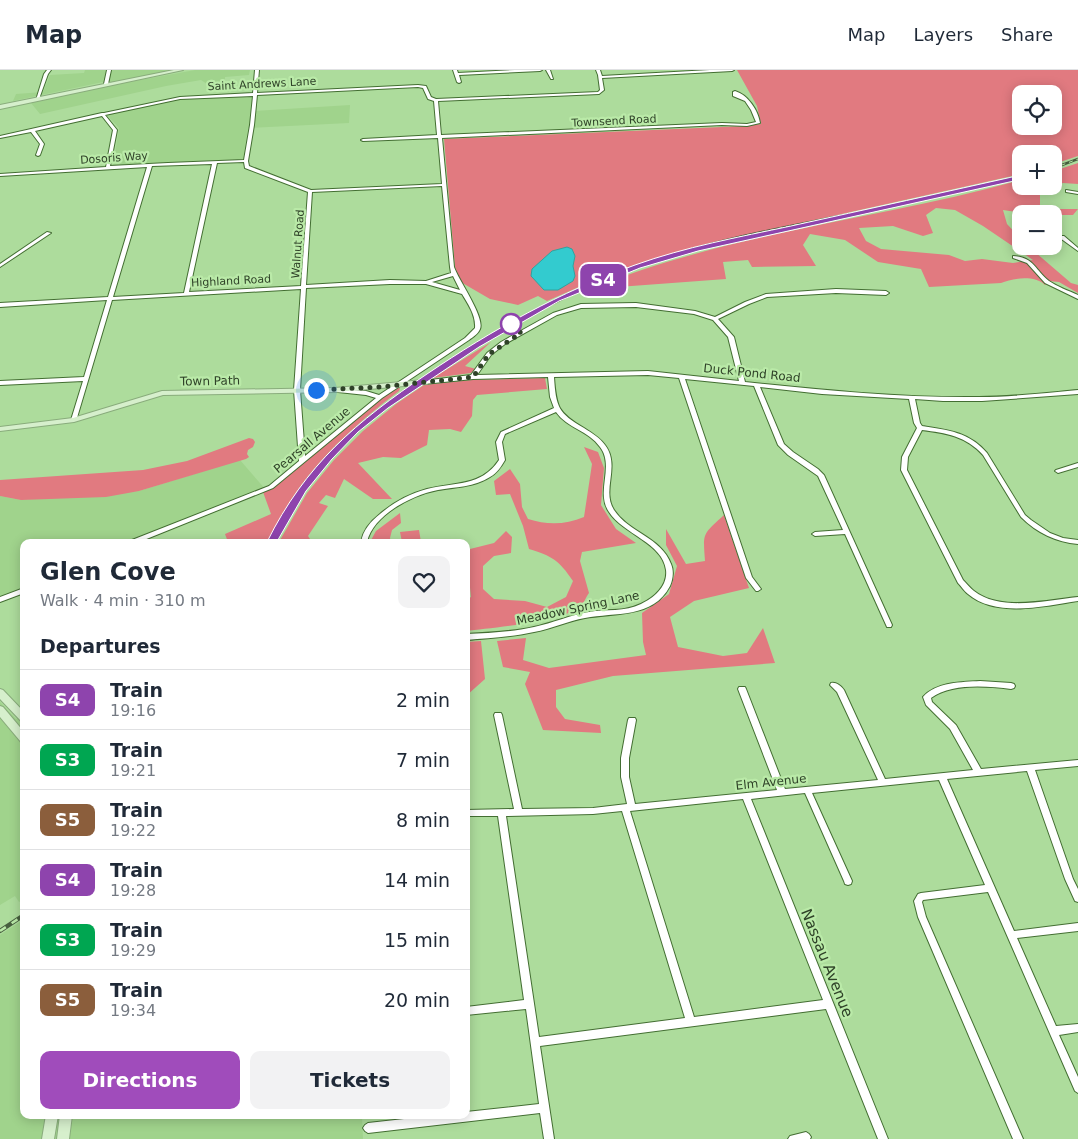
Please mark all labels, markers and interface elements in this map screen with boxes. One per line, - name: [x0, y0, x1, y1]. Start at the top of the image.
- text: Map: [25, 21, 82, 49]
- text: Map: [847, 24, 885, 45]
- text: Layers: [913, 24, 973, 45]
- text: Share: [1001, 24, 1053, 45]
- street label: Saint Andrews Lane: [207, 75, 317, 93]
- map controls: [1012, 85, 1062, 255]
- button: locate: [1012, 85, 1062, 135]
- street label: Townsend Road: [570, 112, 657, 130]
- button: +: [1012, 145, 1062, 195]
- street label: Dosoris Way: [80, 149, 149, 167]
- button: −: [1012, 205, 1062, 255]
- street label: Walnut Road: [289, 209, 307, 279]
- line badge: S4: [580, 264, 626, 296]
- text: S4: [590, 269, 616, 290]
- street label: Highland Road: [191, 272, 271, 290]
- unlabelled marker: [500, 313, 522, 335]
- street label: Duck Pond Road: [703, 361, 801, 385]
- street label: Town Path: [179, 373, 240, 389]
- your location: [304, 378, 329, 403]
- street label: Pearsall Avenue: [271, 404, 353, 476]
- button: heart: [398, 556, 450, 608]
- text: Glen Cove: [40, 558, 176, 586]
- street label: Meadow Spring Lane: [515, 588, 641, 628]
- text: Walk · 4 min · 310 m: [40, 591, 205, 610]
- text: Departures: [40, 635, 161, 657]
- text: Train: [110, 679, 163, 701]
- text: S4: [55, 689, 80, 710]
- text: 2 min: [396, 689, 450, 711]
- text: 19:16: [110, 701, 156, 720]
- text: Train: [110, 739, 163, 761]
- text: S3: [55, 749, 80, 770]
- text: 7 min: [396, 749, 450, 771]
- text: 19:21: [110, 761, 156, 780]
- street label: Elm Avenue: [735, 771, 807, 793]
- text: Train: [110, 799, 163, 821]
- text: S5: [55, 809, 80, 830]
- text: 8 min: [396, 809, 450, 831]
- text: 19:22: [110, 821, 156, 840]
- text: Train: [110, 859, 163, 881]
- text: S4: [55, 869, 80, 890]
- text: 14 min: [384, 869, 450, 891]
- text: 19:28: [110, 881, 156, 900]
- street label: Nassau Avenue: [797, 906, 857, 1020]
- text: Train: [110, 919, 163, 941]
- text: S3: [55, 929, 80, 950]
- text: 15 min: [384, 929, 450, 951]
- text: 19:29: [110, 941, 156, 960]
- text: Train: [110, 979, 163, 1001]
- text: S5: [55, 989, 80, 1010]
- text: 20 min: [384, 989, 450, 1011]
- text: 19:34: [110, 1001, 156, 1020]
- button: Directions: [40, 1051, 240, 1109]
- button: Tickets: [250, 1051, 450, 1109]

